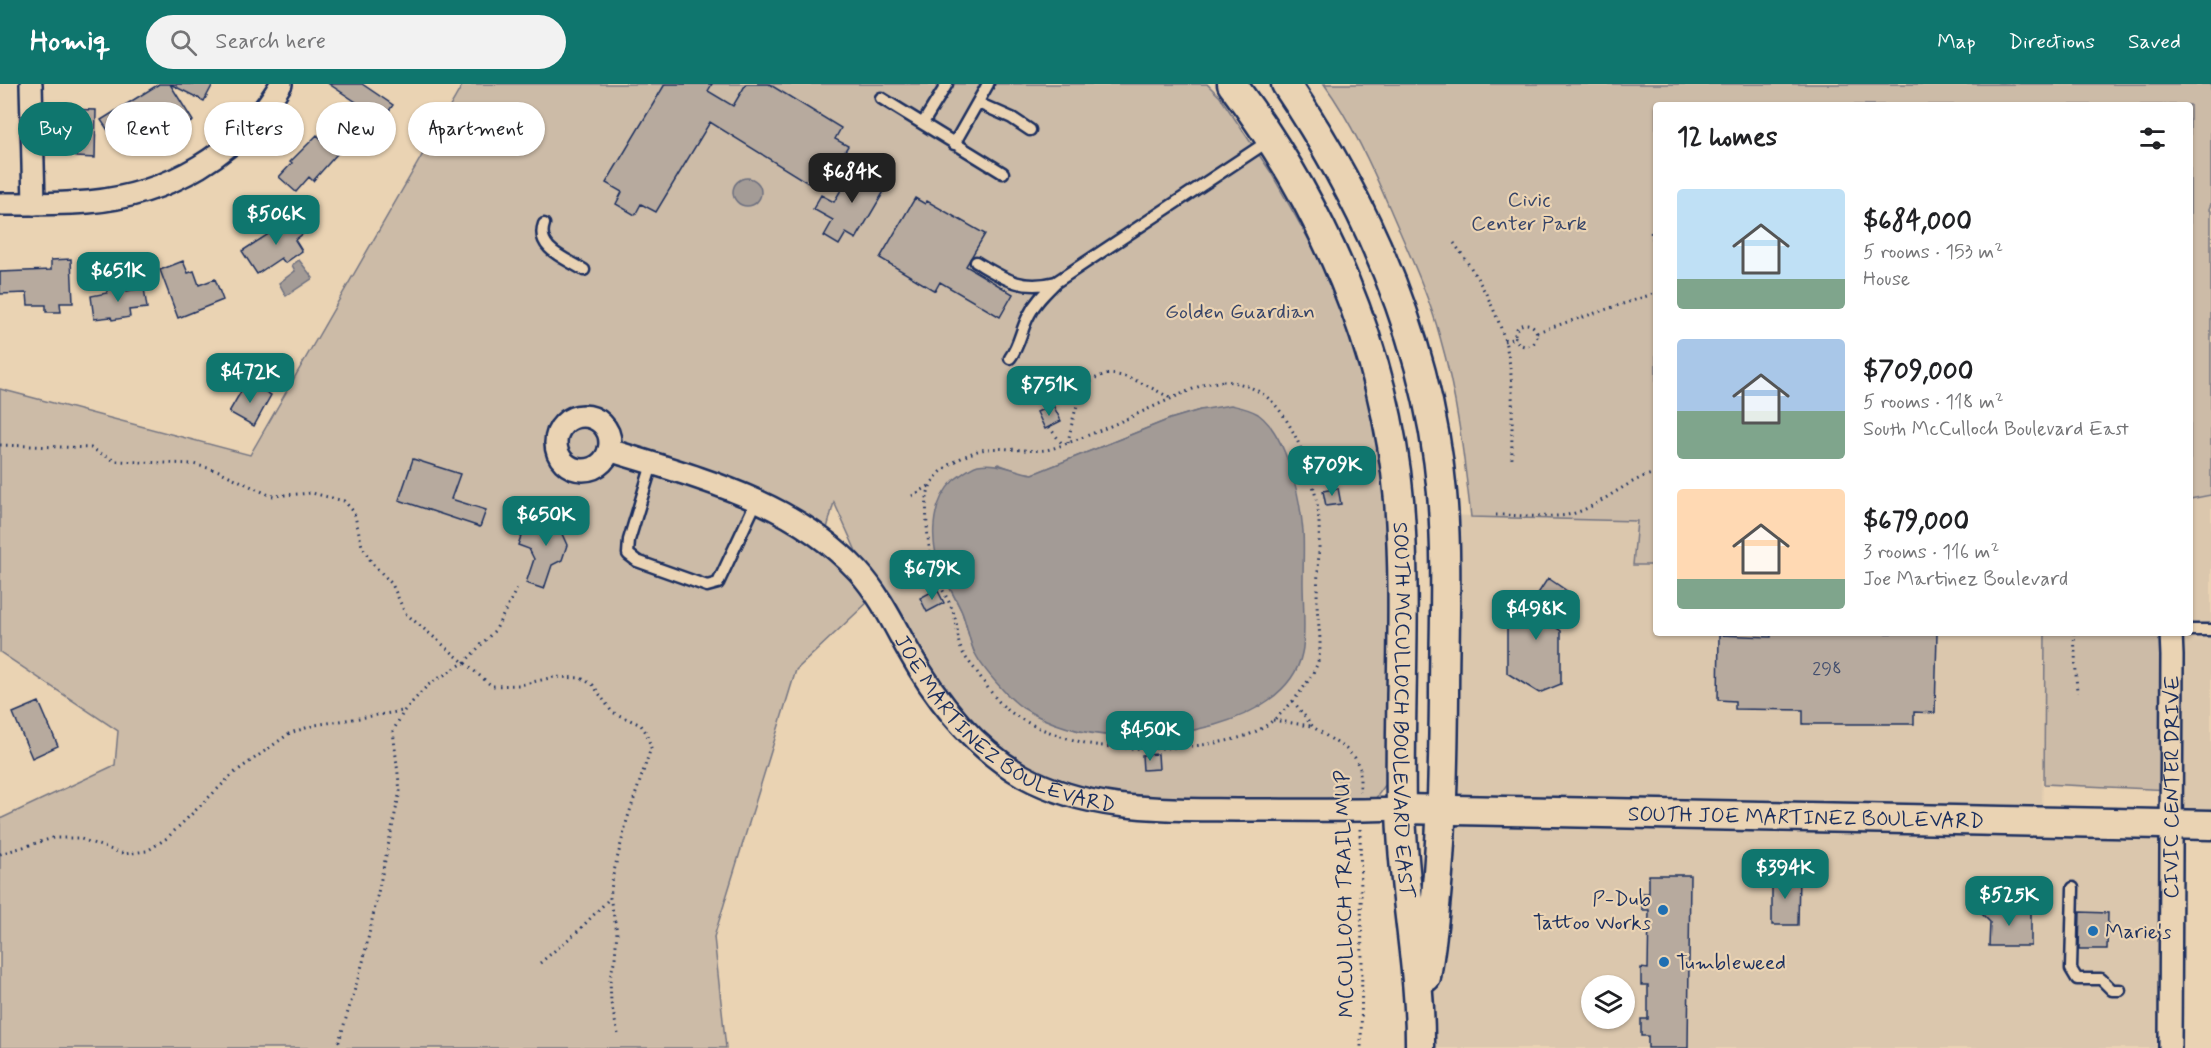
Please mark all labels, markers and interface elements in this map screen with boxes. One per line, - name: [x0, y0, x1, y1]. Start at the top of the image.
- search box: [146, 15, 566, 69]
- text: Homiq: [30, 24, 110, 61]
- icon: search: [167, 26, 200, 59]
- text: Search here: [215, 28, 326, 56]
- text: Map: [1937, 28, 1976, 56]
- text: Directions: [2009, 28, 2095, 56]
- text: Saved: [2128, 28, 2181, 56]
- chip: Buy: [18, 102, 93, 156]
- chip: Rent: [105, 102, 192, 156]
- chip: Filters: [204, 102, 304, 156]
- chip: New: [316, 102, 396, 156]
- chip: Apartment: [408, 102, 545, 156]
- text: 12 homes: [1677, 121, 1777, 155]
- icon: filters: [2136, 122, 2169, 155]
- pin: $684K: [810, 153, 894, 204]
- text: $684K: [823, 159, 881, 186]
- park label: Civic Center Park: [1471, 186, 1587, 238]
- pin: $506K: [234, 195, 318, 246]
- text: $506K: [247, 201, 305, 228]
- text: $684,000: [1863, 205, 1972, 239]
- icon: home: [1725, 213, 1797, 285]
- text: 5 rooms · 153 m²: [1863, 239, 2003, 266]
- pin: $651K: [76, 252, 160, 303]
- text: $651K: [91, 258, 145, 285]
- text: House: [1863, 266, 1910, 293]
- park label: Golden Guardian: [1165, 298, 1315, 326]
- pin: $472K: [208, 353, 292, 404]
- text: $709,000: [1863, 355, 1973, 389]
- text: $472K: [220, 359, 280, 386]
- icon: home: [1725, 363, 1797, 435]
- pin: $751K: [1007, 366, 1091, 417]
- text: $751K: [1021, 372, 1077, 399]
- text: 5 rooms · 118 m²: [1863, 389, 2004, 416]
- text: South McCulloch Boulevard East: [1863, 416, 2129, 443]
- pin: $709K: [1290, 446, 1374, 497]
- text: $709K: [1302, 452, 1362, 479]
- pin: $650K: [504, 496, 588, 547]
- text: $650K: [517, 502, 575, 529]
- text: $679,000: [1863, 505, 1969, 539]
- icon: home: [1725, 513, 1797, 585]
- street label: SOUTH MCCULLOCH BOULEVARD EAST: [1386, 521, 1421, 900]
- text: 3 rooms · 116 m²: [1863, 539, 1999, 566]
- pin: $679K: [890, 550, 974, 601]
- text: $679K: [904, 556, 960, 583]
- text: Joe Martinez Boulevard: [1863, 566, 2068, 593]
- pin: $498K: [1494, 590, 1578, 641]
- text: $498K: [1506, 596, 1566, 623]
- street label: JOE MARTINEZ BOULEVARD: [887, 630, 1117, 820]
- house number: 298: [1812, 657, 1842, 681]
- street label: CIVIC CENTER DRIVE: [2158, 675, 2187, 899]
- pin: $450K: [1108, 711, 1192, 762]
- text: $450K: [1120, 717, 1180, 744]
- street label: MCCULLOCH TRAIL MUP: [1329, 770, 1361, 1018]
- street label: SOUTH JOE MARTINEZ BOULEVARD: [1628, 800, 1984, 836]
- pin: $394K: [1743, 849, 1827, 900]
- text: $394K: [1756, 855, 1814, 882]
- pin: $525K: [1967, 876, 2051, 927]
- text: $525K: [1979, 882, 2039, 909]
- place label: P-Dub Tattoo Works: [1533, 885, 1651, 937]
- marker: P-Dub Tattoo Works: [1656, 903, 1670, 917]
- place label: Marie's: [2105, 918, 2172, 946]
- marker: Marie's: [2086, 924, 2100, 938]
- place label: Tumbleweed: [1676, 949, 1786, 977]
- marker: Tumbleweed: [1657, 955, 1671, 969]
- map controls: [1581, 975, 1635, 1029]
- button: layers: [1581, 975, 1635, 1029]

